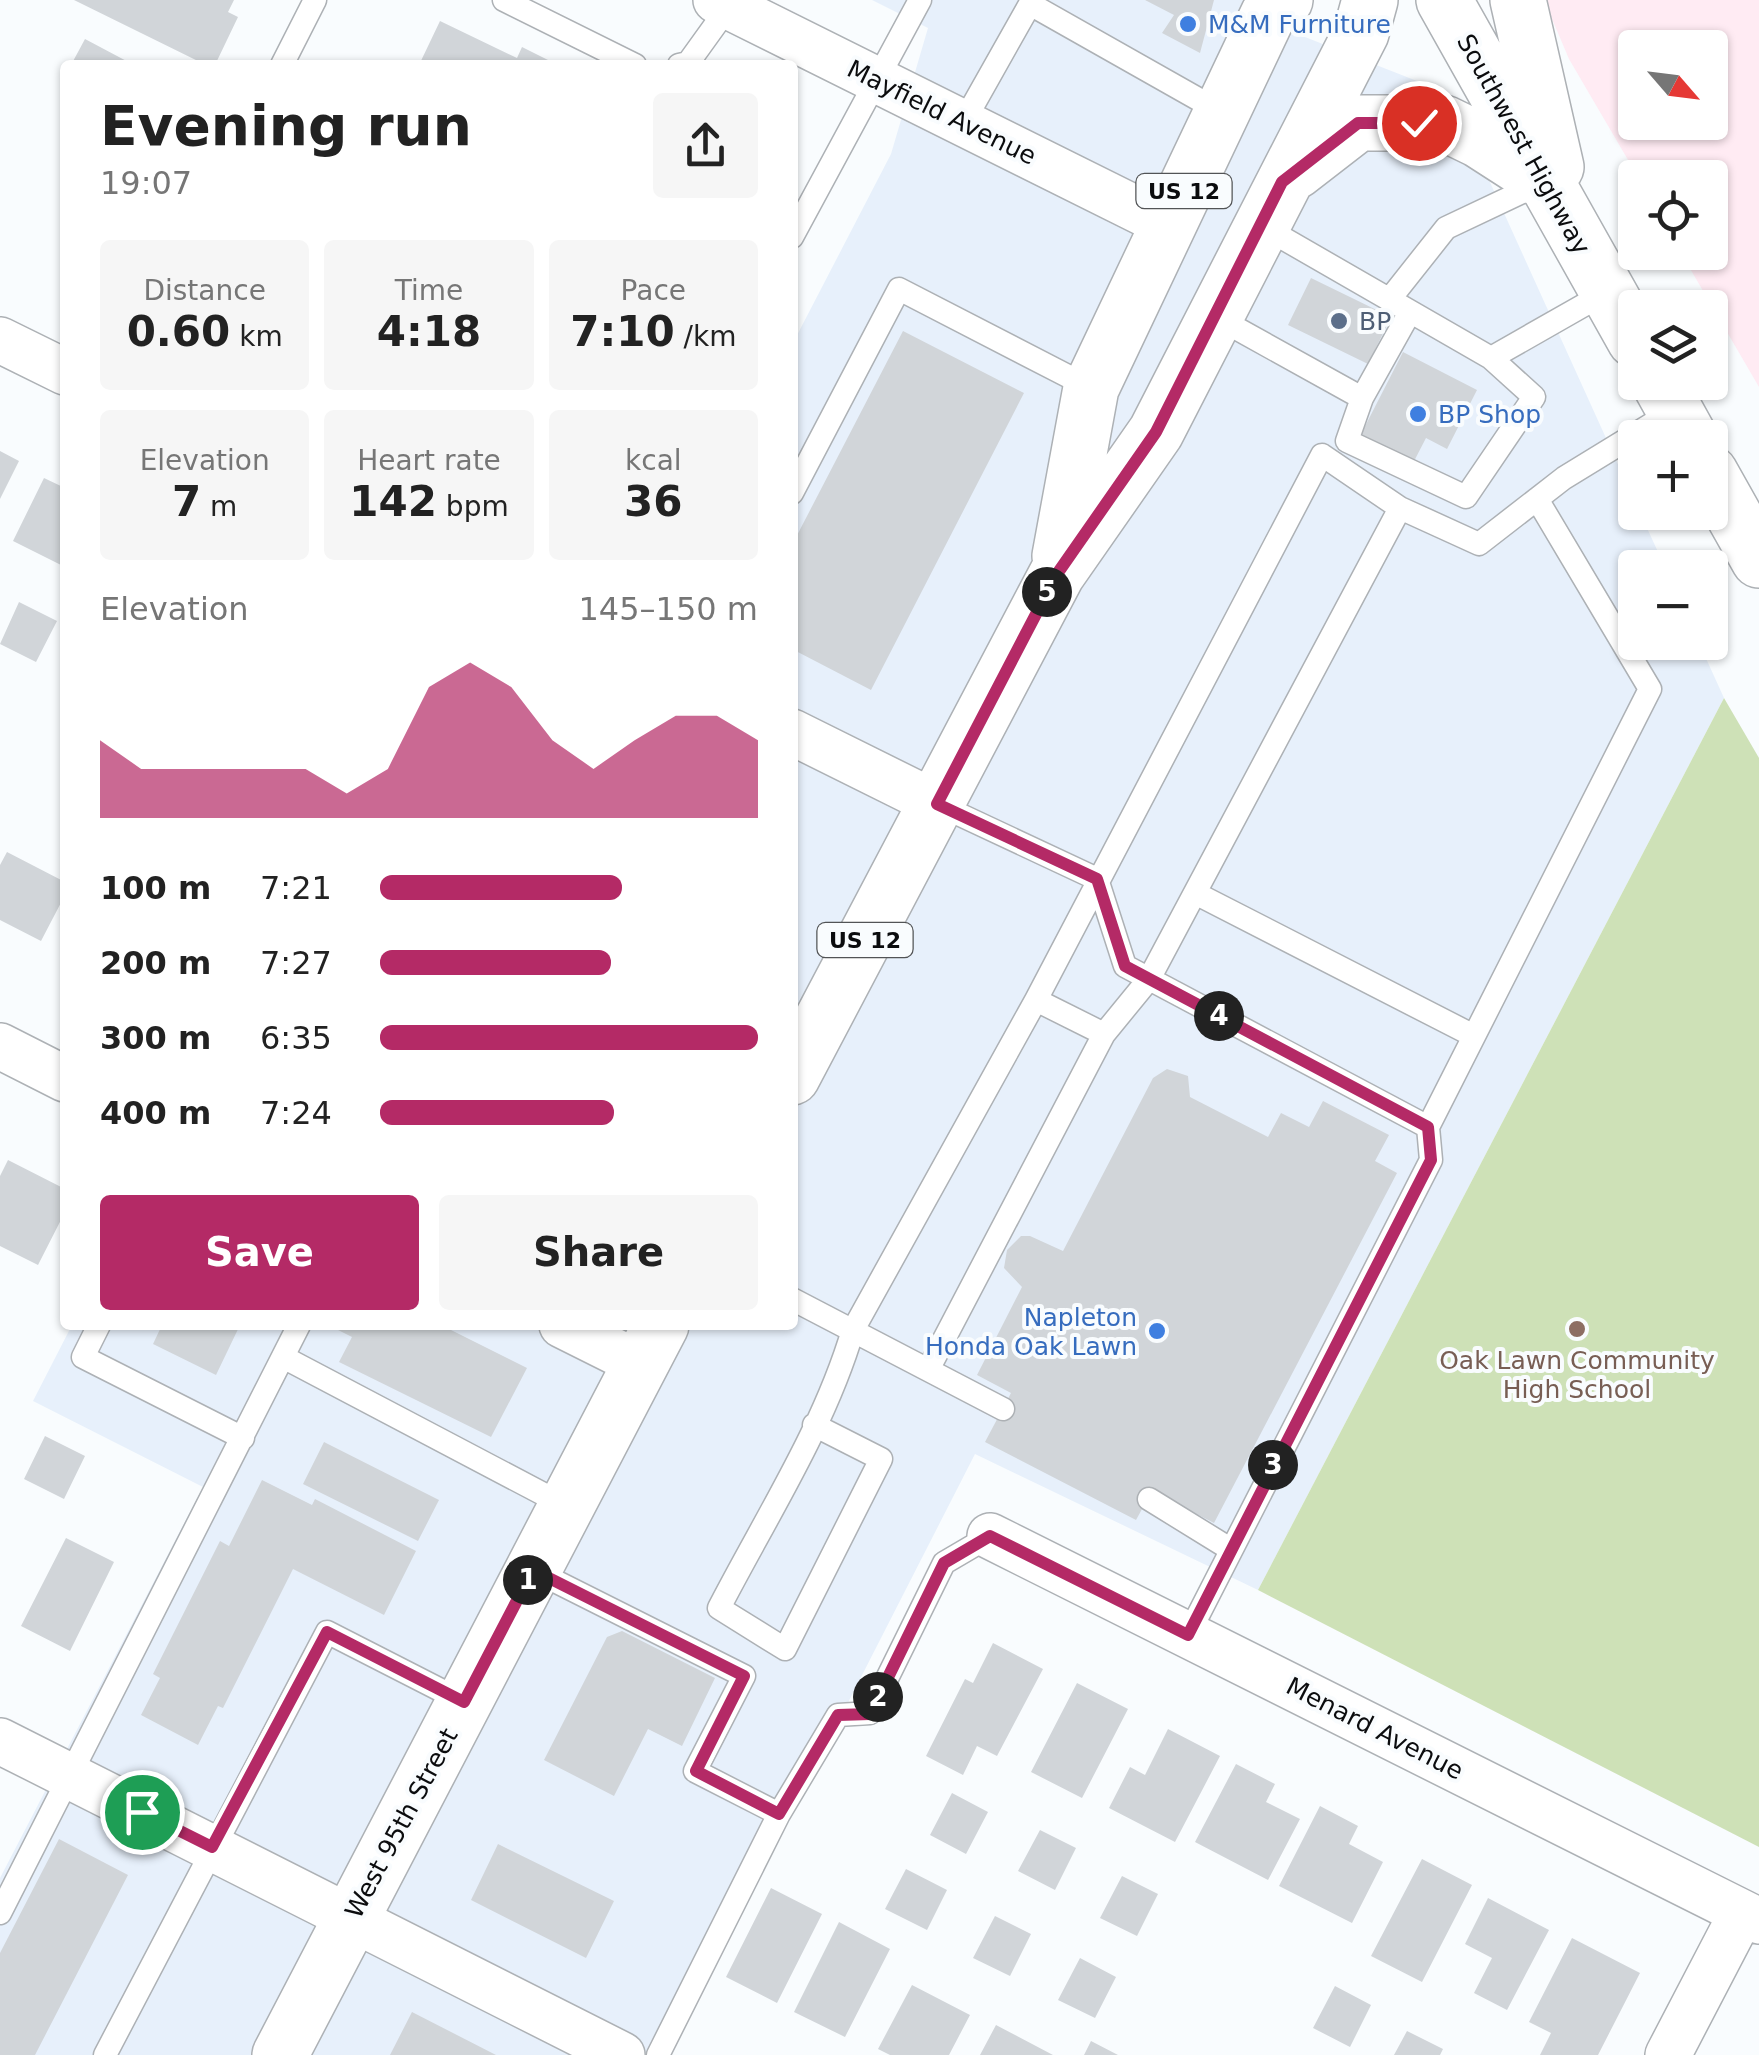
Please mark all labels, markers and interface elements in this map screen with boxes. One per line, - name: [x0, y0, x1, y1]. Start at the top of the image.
- place label: M&M Furniture: [1208, 10, 1391, 39]
- marker: M&M Furniture: [1177, 13, 1199, 35]
- street label: Southwest Highway: [1451, 29, 1596, 260]
- north arrow: [1618, 30, 1728, 140]
- map controls: [1618, 30, 1728, 660]
- street label: Mayfield Avenue: [843, 54, 1041, 171]
- pin: [1377, 81, 1462, 166]
- button: share: [653, 93, 758, 198]
- text: Evening run: [100, 94, 472, 158]
- icon: check: [1392, 96, 1447, 151]
- button: locate: [1618, 160, 1728, 270]
- text: 19:07: [100, 164, 192, 202]
- road number: US 12: [1136, 174, 1232, 208]
- text: Distance: [143, 274, 266, 307]
- text: Time: [395, 274, 463, 307]
- text: Pace: [621, 274, 686, 307]
- button: layers: [1618, 290, 1728, 400]
- text: 0.60: [127, 307, 230, 356]
- text: 4:18: [377, 307, 481, 356]
- text: 7:10: [570, 307, 675, 356]
- place label: BP: [1359, 307, 1391, 336]
- marker: BP: [1328, 310, 1350, 332]
- text: km: [230, 320, 283, 353]
- text: /km: [675, 320, 736, 353]
- place label: BP Shop: [1438, 400, 1541, 429]
- marker: BP Shop: [1407, 403, 1429, 425]
- button: +: [1618, 420, 1728, 530]
- text: Elevation: [140, 444, 270, 477]
- text: Heart rate: [357, 444, 501, 477]
- text: kcal: [625, 444, 682, 477]
- text: 7: [172, 477, 201, 526]
- text: 142: [349, 477, 437, 526]
- text: 36: [624, 477, 683, 526]
- text: m: [201, 490, 237, 523]
- text: bpm: [437, 490, 509, 523]
- button: −: [1618, 550, 1728, 660]
- pin: 5: [1022, 567, 1072, 617]
- text: 5: [1037, 575, 1057, 608]
- text: Elevation: [100, 590, 249, 628]
- text: 145–150 m: [579, 590, 758, 628]
- text: 100 m: [100, 869, 211, 907]
- text: 7:21: [260, 869, 332, 907]
- road number: US 12: [818, 923, 912, 957]
- text: 200 m: [100, 944, 211, 982]
- text: 7:27: [260, 944, 332, 982]
- pin: 4: [1194, 991, 1244, 1041]
- text: 4: [1209, 999, 1229, 1032]
- text: 300 m: [100, 1019, 211, 1057]
- text: 6:35: [260, 1019, 332, 1057]
- text: 400 m: [100, 1094, 211, 1132]
- text: 7:24: [260, 1094, 332, 1132]
- button: Save: [100, 1195, 419, 1310]
- button: Share: [439, 1195, 758, 1310]
- place label: Napleton Honda Oak Lawn: [925, 1303, 1137, 1361]
- marker: Oak Lawn Community High School: [1566, 1318, 1588, 1340]
- marker: Napleton Honda Oak Lawn: [1146, 1320, 1168, 1342]
- place label: Oak Lawn Community High School: [1439, 1346, 1715, 1404]
- pin: 3: [1248, 1440, 1298, 1490]
- text: 3: [1263, 1448, 1283, 1481]
- pin: 1: [503, 1555, 553, 1605]
- text: 1: [518, 1563, 538, 1596]
- street label: Menard Avenue: [1281, 1671, 1468, 1786]
- pin: 2: [853, 1672, 903, 1722]
- text: 2: [868, 1680, 888, 1713]
- street label: West 95th Street: [339, 1723, 464, 1923]
- pin: [100, 1770, 185, 1855]
- icon: arrive: [115, 1785, 170, 1840]

